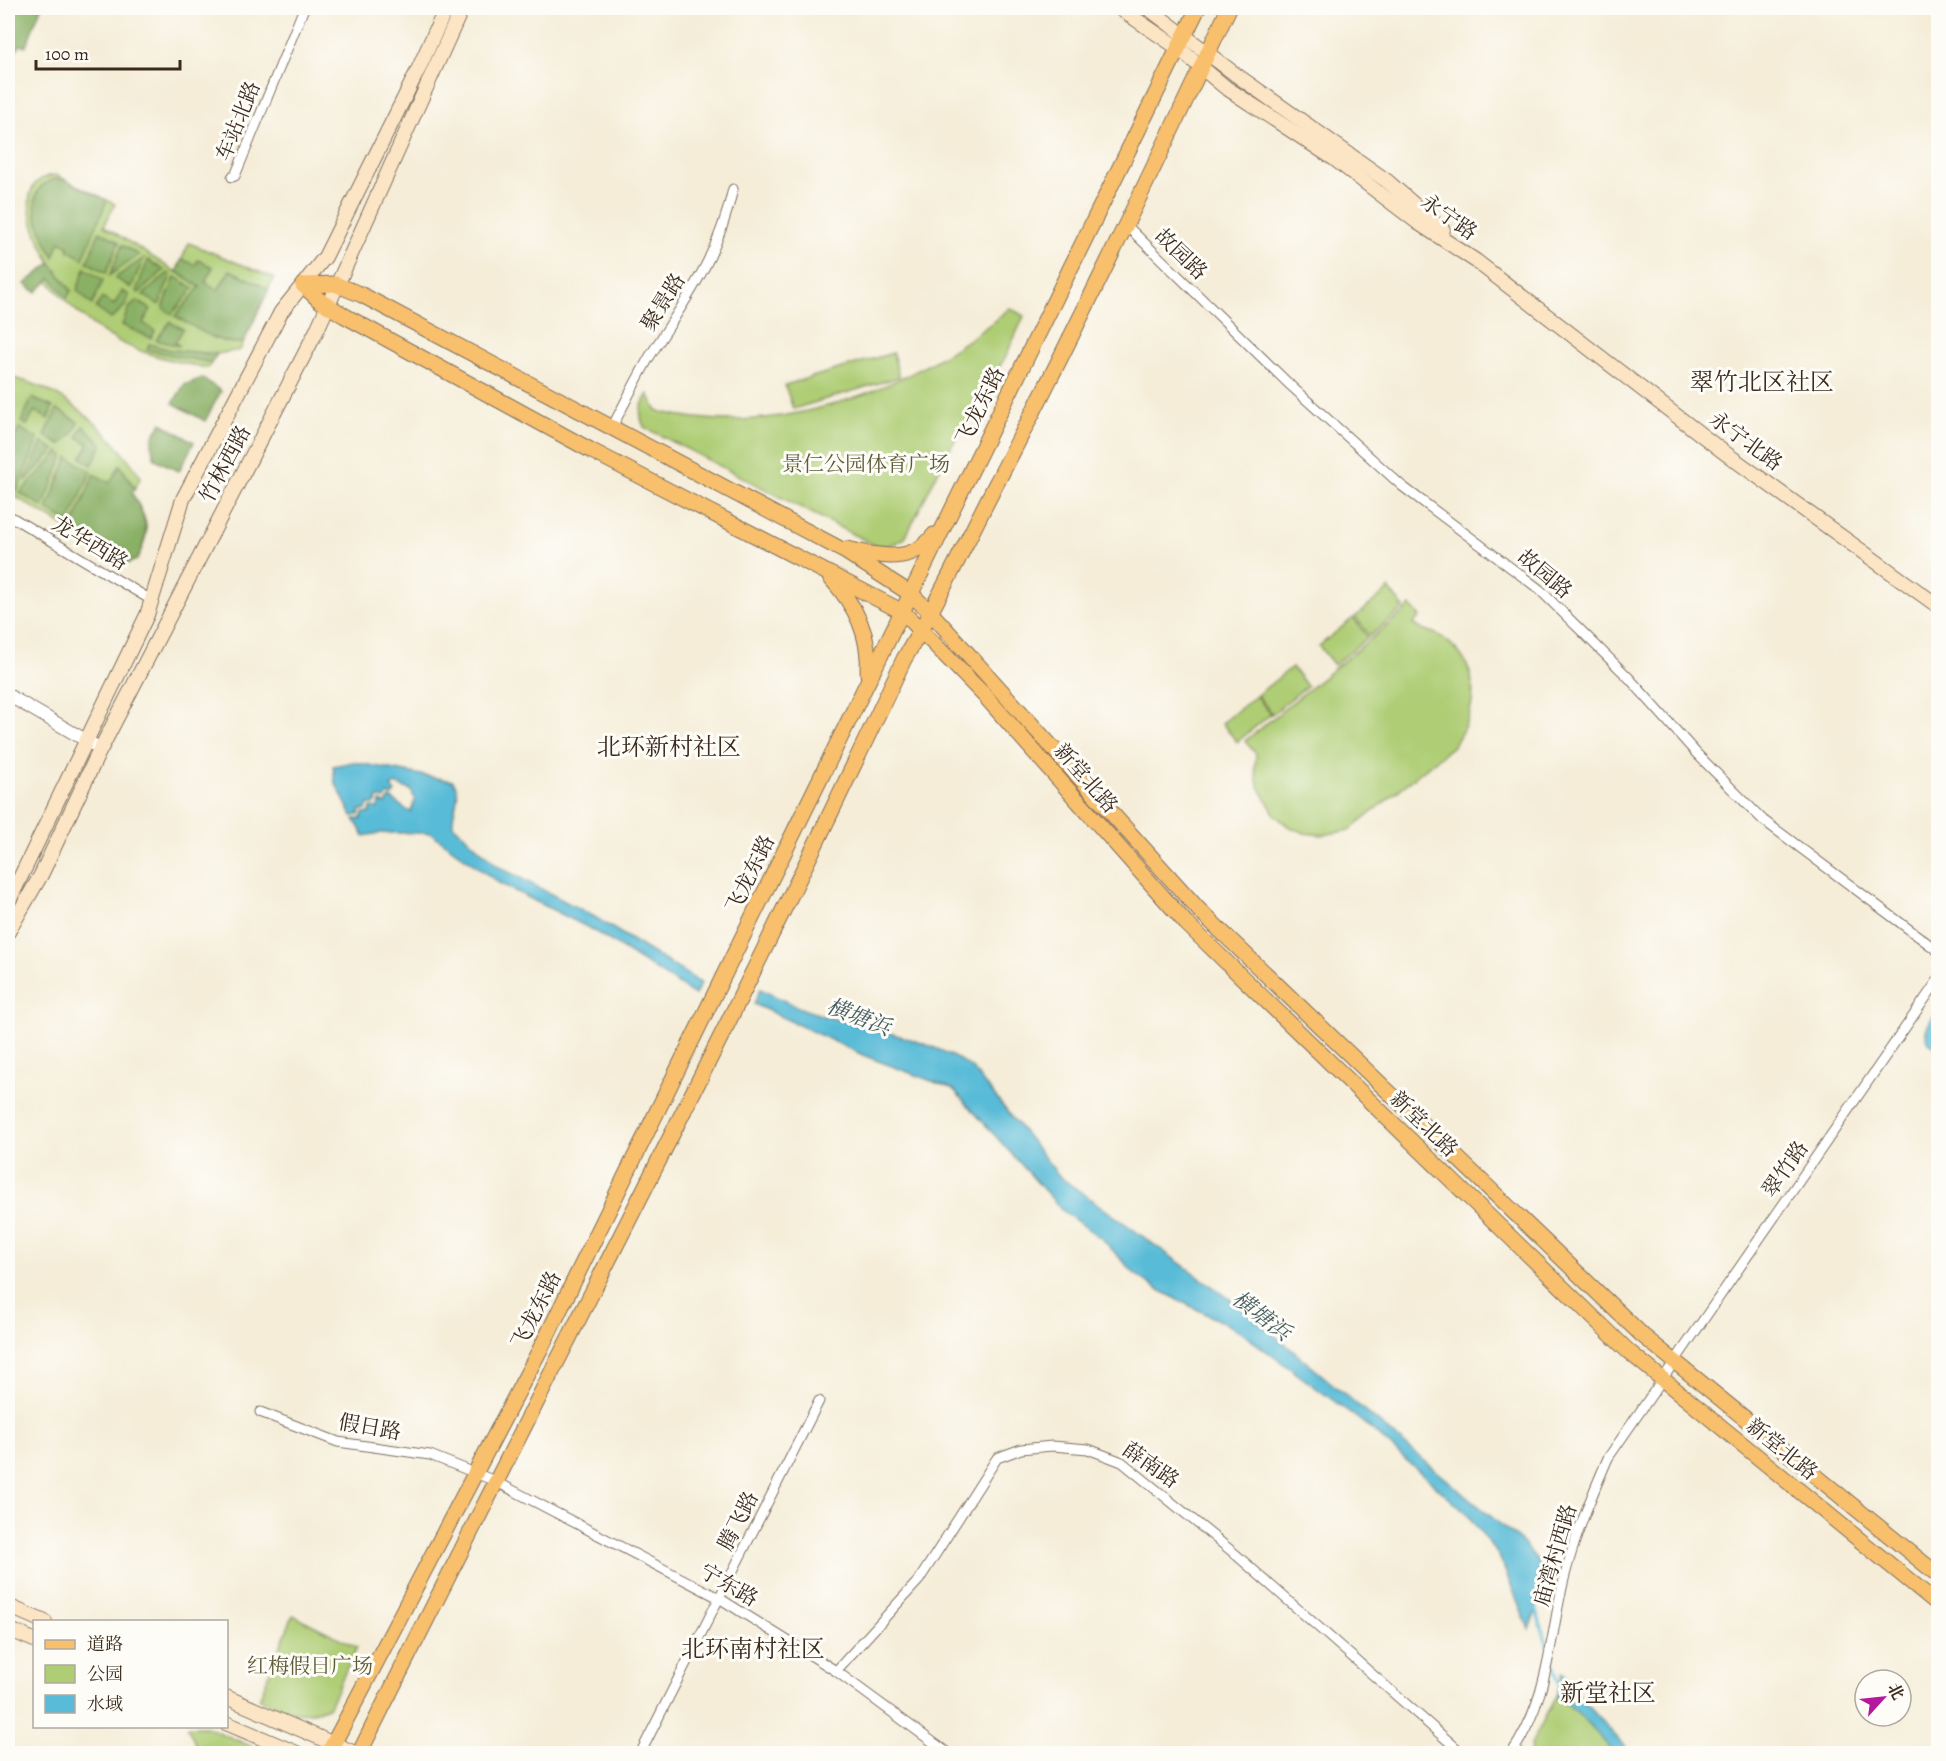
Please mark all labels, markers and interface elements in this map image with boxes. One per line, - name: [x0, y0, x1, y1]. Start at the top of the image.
- scale bar: [36, 33, 180, 71]
- text: 100 m: [45, 42, 89, 66]
- street label: 车站北路: [209, 77, 267, 165]
- street label: 永宁路: [1415, 187, 1483, 247]
- street label: 故园路: [1149, 222, 1213, 286]
- street label: 聚景路: [634, 268, 692, 336]
- street label: 飞龙东路: [949, 362, 1011, 450]
- district label: 翠竹北区社区: [1690, 366, 1834, 398]
- street label: 永宁北路: [1704, 405, 1788, 477]
- street label: 竹林西路: [193, 420, 257, 508]
- park label: 景仁公园体育广场: [782, 450, 950, 478]
- street label: 龙华西路: [47, 509, 133, 577]
- street label: 故园路: [1512, 543, 1578, 605]
- district label: 北环新村社区: [597, 731, 741, 763]
- street label: 新堂北路: [1048, 737, 1124, 819]
- street label: 飞龙东路: [719, 830, 781, 918]
- water label: 横塘浜: [822, 991, 897, 1043]
- street label: 新堂北路: [1384, 1085, 1464, 1163]
- street label: 翠竹路: [1755, 1135, 1815, 1203]
- street label: 飞龙东路: [504, 1266, 568, 1354]
- water label: 横塘浜: [1226, 1284, 1298, 1349]
- street label: 假日路: [337, 1408, 403, 1446]
- street label: 新堂北路: [1741, 1412, 1823, 1486]
- street label: 薛南路: [1117, 1435, 1185, 1495]
- street label: 腾飞路: [711, 1487, 765, 1555]
- street label: 庙湾村西路: [1527, 1501, 1583, 1609]
- street label: 宁东路: [695, 1557, 763, 1613]
- legend: [33, 1620, 228, 1728]
- text: 道路: [87, 1632, 123, 1656]
- district label: 北环南村社区: [681, 1633, 825, 1665]
- park label: 红梅假日广场: [247, 1652, 373, 1680]
- text: 公园: [87, 1662, 123, 1686]
- north arrow: [1853, 1668, 1913, 1728]
- district label: 新堂社区: [1560, 1677, 1656, 1709]
- text: 北: [1882, 1680, 1909, 1704]
- text: 水域: [87, 1692, 123, 1716]

